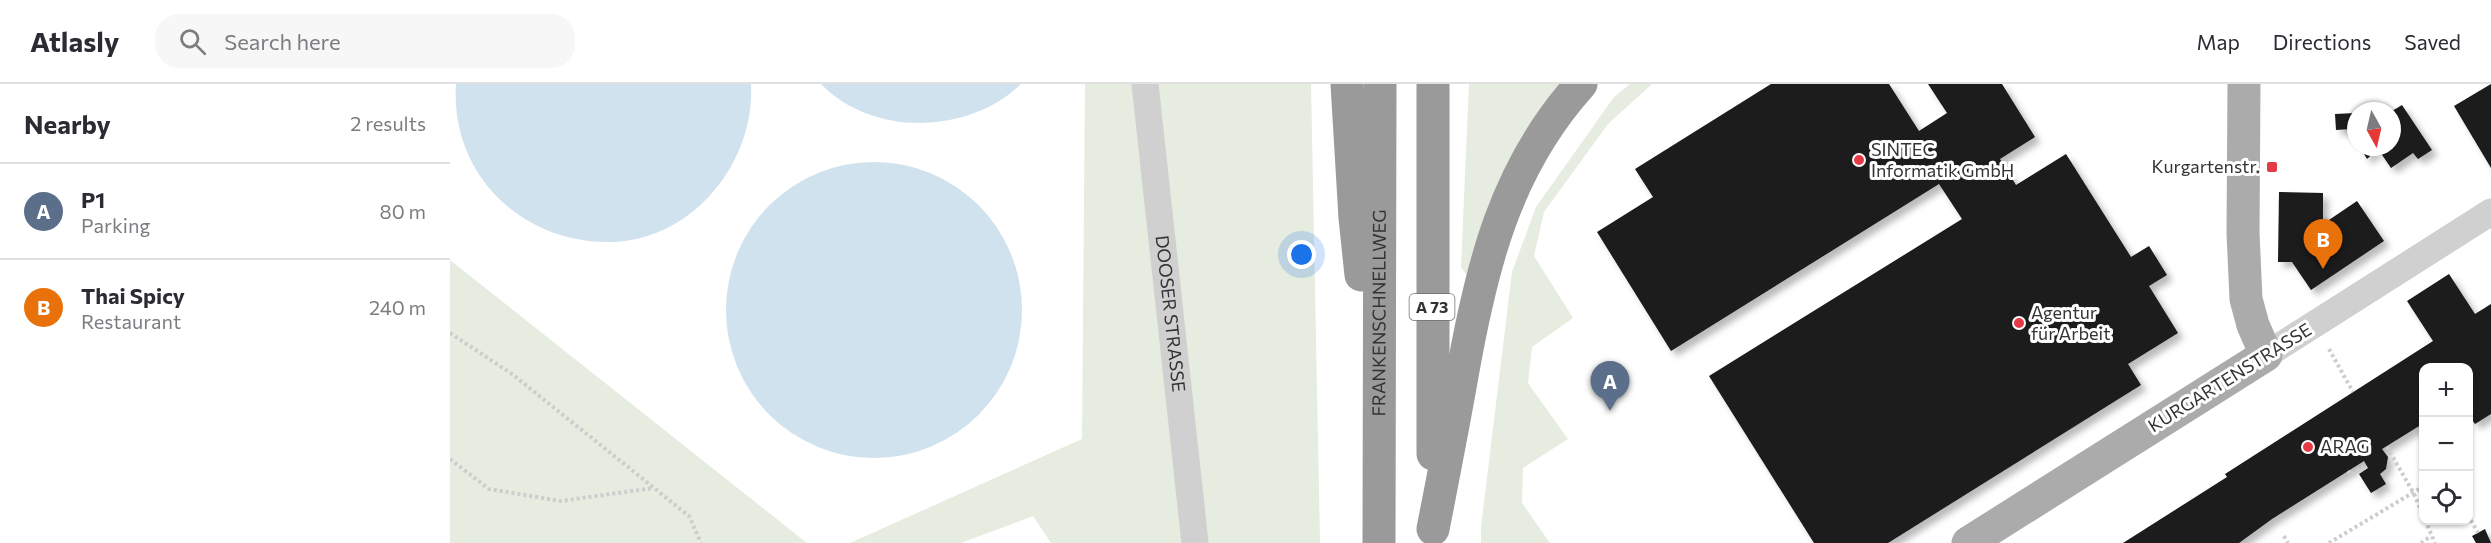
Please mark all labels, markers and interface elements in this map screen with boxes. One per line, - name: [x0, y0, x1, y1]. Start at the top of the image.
- search box: [155, 14, 575, 68]
- text: Atlasly: [30, 24, 119, 58]
- icon: search: [176, 25, 209, 58]
- text: Search here: [224, 28, 341, 55]
- text: Map: [2197, 29, 2240, 54]
- text: Directions: [2273, 29, 2371, 54]
- text: Saved: [2404, 29, 2461, 54]
- north arrow: [2347, 102, 2401, 156]
- text: Nearby: [24, 108, 111, 139]
- text: 2 results: [350, 111, 426, 135]
- place label: SINTEC Informatik GmbH: [1871, 138, 2014, 181]
- marker: SINTEC Informatik GmbH: [1852, 153, 1866, 167]
- place label: Kurgartenstr.: [2152, 155, 2260, 177]
- marker: Kurgartenstr.: [2265, 160, 2279, 174]
- text: P1: [81, 186, 105, 213]
- text: A: [36, 199, 51, 223]
- text: 80 m: [380, 199, 426, 223]
- street label: FRANKENSCHNELLWEG: [1367, 210, 1390, 416]
- text: Parking: [81, 213, 150, 237]
- pin: B: [2304, 220, 2342, 269]
- street label: DOOSER STRASSE: [1152, 234, 1190, 393]
- your location: [1287, 240, 1316, 269]
- text: Thai Spicy: [81, 282, 185, 309]
- road number: A 73: [1410, 294, 1454, 320]
- text: B: [37, 295, 50, 319]
- text: 240 m: [369, 295, 426, 319]
- place label: Agentur für Arbeit: [2031, 301, 2111, 344]
- text: Restaurant: [81, 309, 181, 333]
- marker: Agentur für Arbeit: [2012, 316, 2026, 330]
- street label: KURGARTENSTRASSE: [2144, 318, 2315, 436]
- pin: A: [1590, 362, 1630, 411]
- map controls: [2419, 363, 2473, 525]
- button: +: [2419, 363, 2473, 417]
- button: −: [2419, 417, 2473, 471]
- place label: ARAG: [2320, 435, 2370, 457]
- marker: ARAG: [2301, 440, 2315, 454]
- button: locate: [2419, 471, 2473, 525]

